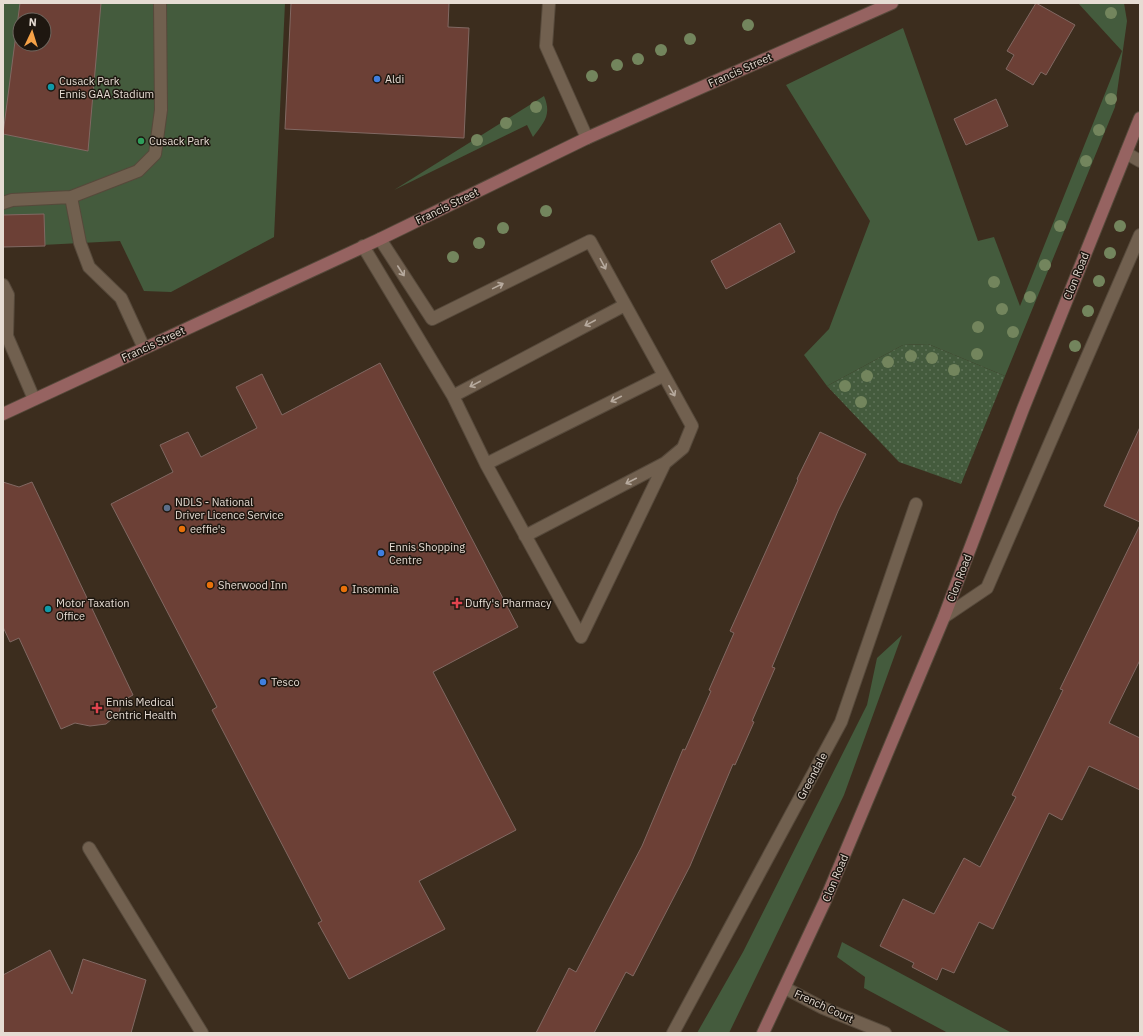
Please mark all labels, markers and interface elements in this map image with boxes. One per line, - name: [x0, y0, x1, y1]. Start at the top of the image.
- north arrow: [12, 12, 52, 52]
- text: N: [28, 15, 37, 29]
- street label: Francis Street: [706, 50, 774, 90]
- place label: Aldi: [385, 72, 404, 86]
- place label: Cusack Park Ennis GAA Stadium: [59, 74, 154, 101]
- marker: Aldi: [372, 74, 382, 84]
- marker: Cusack Park Ennis GAA Stadium: [46, 82, 56, 92]
- place label: Cusack Park: [149, 134, 210, 148]
- marker: Cusack Park: [136, 136, 146, 146]
- street label: Francis Street: [413, 185, 481, 227]
- street label: Clon Road: [1060, 250, 1092, 302]
- one-way arrow: [600, 258, 607, 270]
- one-way arrow: [398, 265, 406, 277]
- one-way arrow: [492, 282, 504, 290]
- one-way arrow: [584, 320, 596, 328]
- street label: Francis Street: [119, 323, 187, 365]
- one-way arrow: [469, 381, 481, 388]
- one-way arrow: [669, 384, 676, 396]
- one-way arrow: [610, 396, 622, 403]
- one-way arrow: [625, 478, 637, 486]
- place label: NDLS - National Driver Licence Service: [175, 495, 284, 522]
- marker: NDLS - National Driver Licence Service: [162, 503, 172, 513]
- place label: eeffie's: [190, 522, 226, 536]
- marker: eeffie's: [177, 524, 187, 534]
- place label: Ennis Shopping Centre: [389, 540, 465, 567]
- marker: Ennis Shopping Centre: [376, 548, 386, 558]
- street label: Clon Road: [943, 552, 975, 604]
- place label: Sherwood Inn: [218, 578, 287, 592]
- marker: Sherwood Inn: [205, 580, 215, 590]
- place label: Insomnia: [352, 582, 399, 596]
- marker: Insomnia: [339, 584, 349, 594]
- place label: Motor Taxation Office: [56, 596, 130, 623]
- place label: Duffy's Pharmacy: [465, 596, 552, 610]
- marker: Duffy's Pharmacy: [452, 598, 462, 608]
- marker: Motor Taxation Office: [43, 604, 53, 614]
- place label: Tesco: [271, 675, 300, 689]
- marker: Tesco: [258, 677, 268, 687]
- place label: Ennis Medical Centric Health: [106, 695, 177, 722]
- marker: Ennis Medical Centric Health: [91, 702, 103, 714]
- street label: Greendale: [794, 750, 830, 802]
- street label: Clon Road: [819, 852, 851, 904]
- street label: French Court: [792, 986, 856, 1026]

